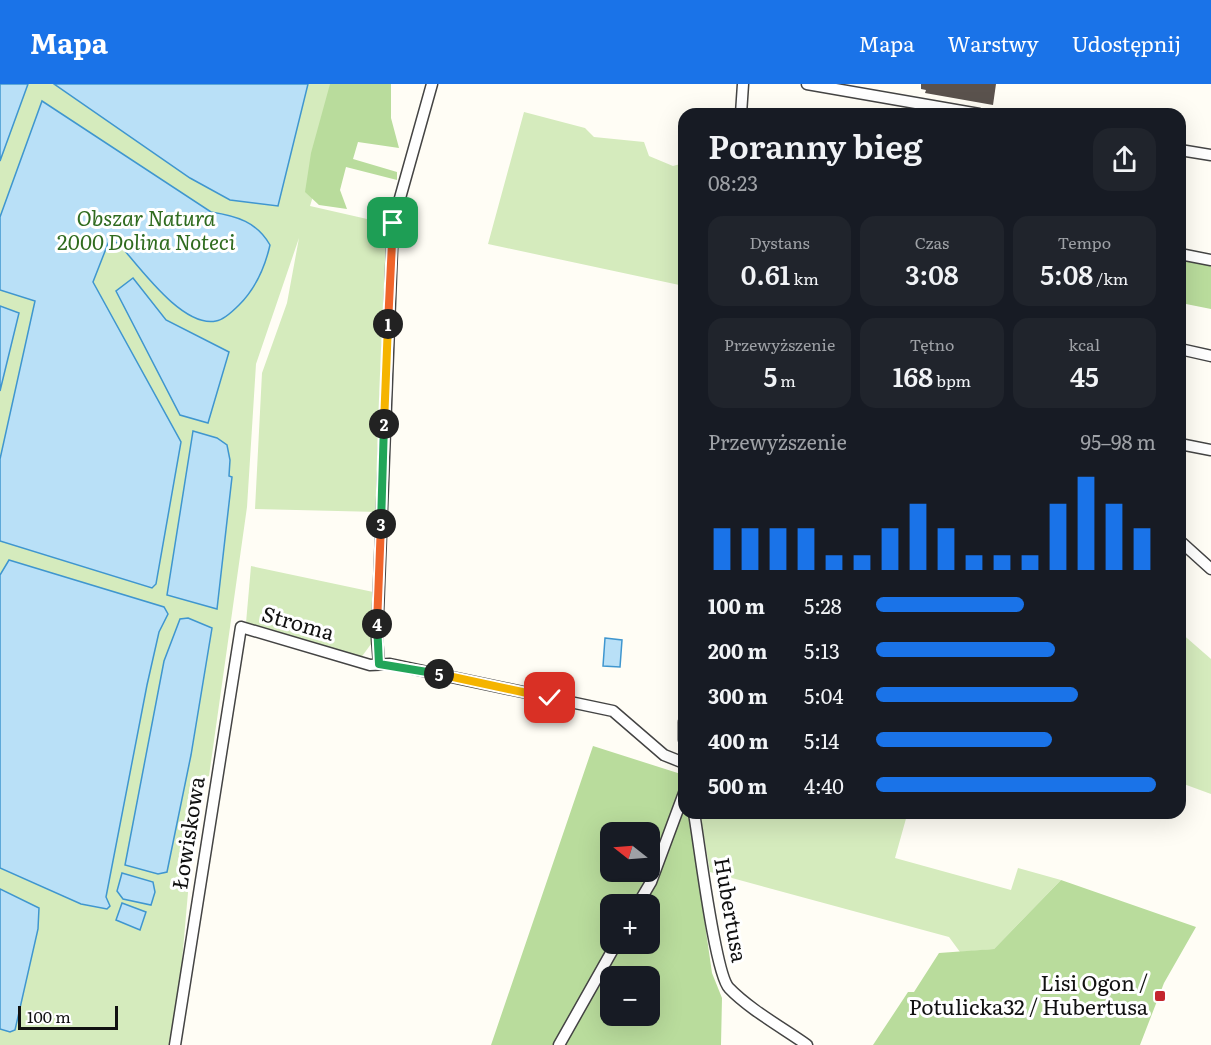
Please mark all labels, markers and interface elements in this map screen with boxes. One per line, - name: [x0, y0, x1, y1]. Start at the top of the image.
- text: Mapa: [30, 21, 108, 63]
- text: Mapa: [859, 27, 915, 58]
- text: Warstwy: [948, 27, 1039, 58]
- text: Udostępnij: [1072, 27, 1181, 58]
- text: Poranny bieg: [708, 120, 922, 169]
- button: share: [1093, 128, 1156, 191]
- text: 08:23: [708, 167, 758, 197]
- pin: [367, 197, 418, 248]
- park label: Obszar Natura 2000 Dolina Noteci: [57, 201, 236, 256]
- icon: arrive: [376, 206, 409, 239]
- text: Dystans: [749, 230, 810, 254]
- text: Czas: [915, 230, 949, 254]
- text: Tempo: [1058, 230, 1111, 254]
- text: 0.61: [741, 254, 790, 293]
- text: 3:08: [905, 254, 959, 293]
- text: 5:08: [1040, 254, 1093, 293]
- text: km: [790, 266, 819, 290]
- text: /km: [1093, 266, 1128, 290]
- pin: 1: [373, 309, 403, 339]
- text: 1: [385, 312, 391, 336]
- text: Przewyższenie: [724, 332, 835, 356]
- text: Tętno: [910, 332, 954, 356]
- text: kcal: [1069, 332, 1100, 356]
- text: 5: [763, 356, 777, 395]
- text: 168: [893, 356, 933, 395]
- text: 45: [1070, 356, 1099, 395]
- text: m: [777, 368, 796, 392]
- text: bpm: [933, 368, 971, 392]
- pin: 2: [369, 409, 399, 439]
- text: 2: [380, 412, 388, 436]
- text: Przewyższenie: [708, 426, 847, 456]
- text: 95–98 m: [1081, 426, 1156, 456]
- pin: 3: [366, 509, 396, 539]
- text: 3: [377, 512, 385, 536]
- text: 100 m: [708, 590, 765, 620]
- text: 5:28: [804, 590, 842, 620]
- street label: Stroma: [259, 597, 339, 647]
- pin: 4: [362, 609, 392, 639]
- text: 4: [372, 612, 382, 636]
- text: 200 m: [708, 635, 767, 665]
- text: 5:13: [804, 635, 840, 665]
- pin: 5: [424, 659, 454, 689]
- text: 5: [435, 662, 443, 686]
- pin: [524, 672, 575, 723]
- text: 300 m: [708, 680, 768, 710]
- text: 5:04: [804, 680, 843, 710]
- icon: check: [533, 681, 566, 714]
- text: 400 m: [708, 725, 769, 755]
- text: 5:14: [804, 725, 839, 755]
- text: 500 m: [708, 770, 767, 800]
- text: 4:40: [804, 770, 844, 800]
- street label: Łowiskowa: [162, 773, 211, 891]
- north arrow: [600, 822, 660, 882]
- map controls: [600, 822, 660, 1026]
- street label: Hubertusa: [708, 855, 757, 965]
- button: +: [600, 894, 660, 954]
- button: −: [600, 966, 660, 1026]
- place label: Lisi Ogon / Potulicka32 / Hubertusa: [909, 966, 1149, 1021]
- marker: Lisi Ogon / Potulicka32 / Hubertusa: [1153, 989, 1167, 1003]
- scale bar: [18, 1003, 118, 1030]
- text: 100 m: [27, 1004, 71, 1028]

